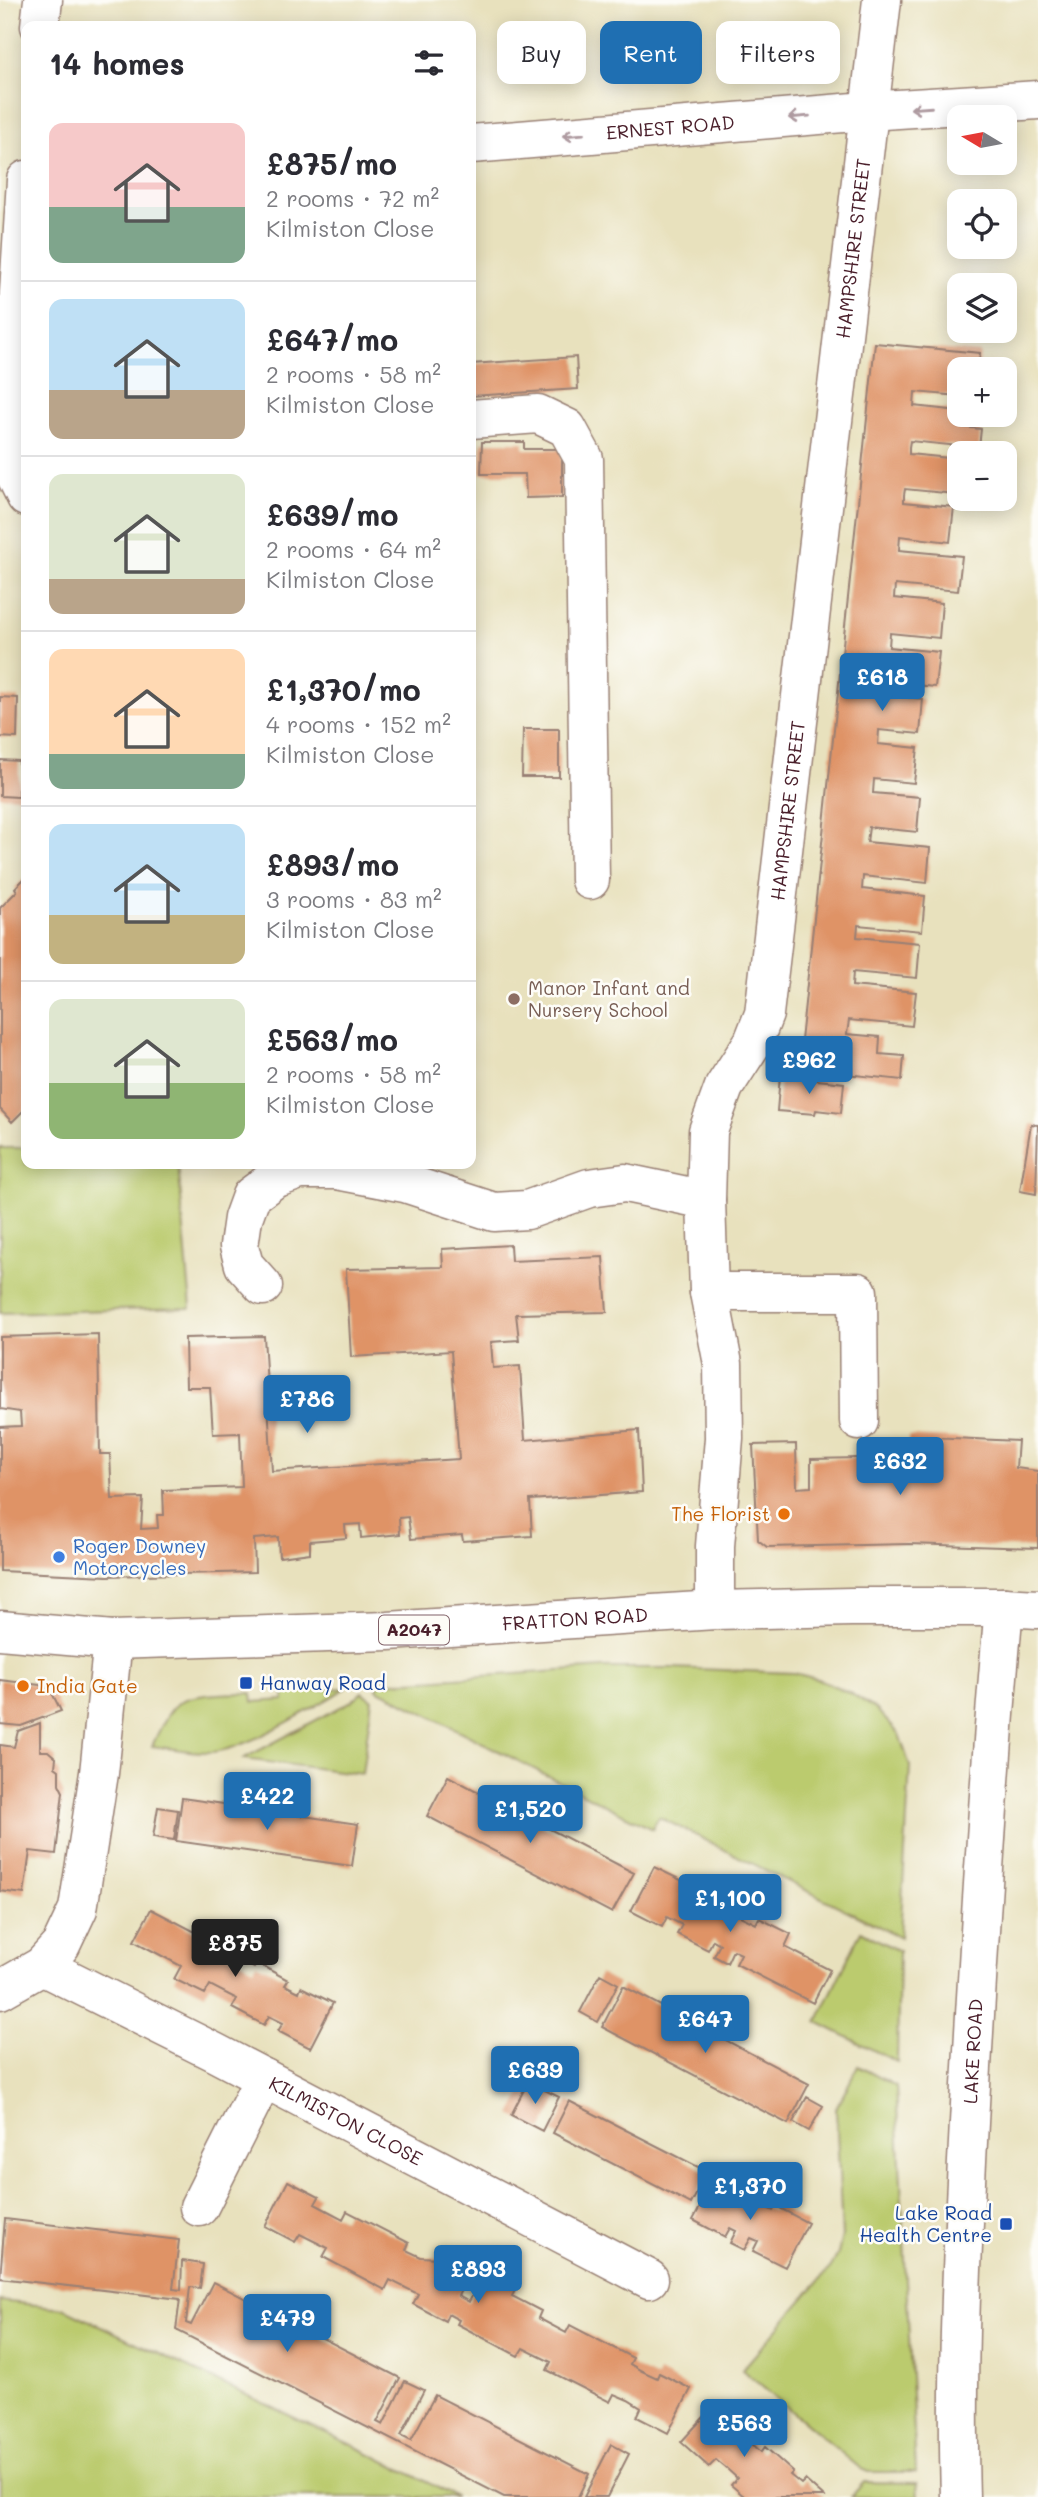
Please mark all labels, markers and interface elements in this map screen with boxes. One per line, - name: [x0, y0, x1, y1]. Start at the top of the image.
- chip: Buy: [497, 21, 586, 84]
- chip: Rent: [600, 21, 702, 84]
- chip: Filters: [716, 21, 840, 84]
- text: 14 homes: [49, 43, 185, 83]
- icon: filters: [410, 44, 448, 82]
- one-way arrow: [910, 102, 933, 115]
- north arrow: [947, 105, 1017, 175]
- map controls: [947, 105, 1017, 511]
- street label: ERNEST ROAD: [605, 109, 736, 145]
- one-way arrow: [789, 111, 811, 124]
- one-way arrow: [562, 129, 584, 142]
- text: £875/mo: [266, 143, 397, 183]
- icon: home: [105, 151, 189, 235]
- street label: HAMPSHIRE STREET: [830, 157, 875, 340]
- text: 2 rooms · 72 m²: [266, 183, 439, 213]
- button: locate: [947, 189, 1017, 259]
- text: Kilmiston Close: [266, 213, 434, 243]
- button: layers: [947, 273, 1017, 343]
- text: £647/mo: [266, 319, 398, 359]
- icon: home: [105, 327, 189, 411]
- button: +: [947, 357, 1017, 427]
- text: 2 rooms · 58 m²: [266, 359, 441, 389]
- text: Kilmiston Close: [266, 389, 434, 419]
- button: −: [947, 441, 1017, 511]
- text: £639/mo: [266, 494, 398, 534]
- icon: home: [105, 502, 189, 586]
- text: 2 rooms · 64 m²: [266, 534, 441, 564]
- text: Kilmiston Close: [266, 564, 434, 594]
- pin: £618: [841, 654, 923, 713]
- text: £618: [856, 661, 908, 691]
- text: £1,370/mo: [266, 669, 421, 709]
- icon: home: [105, 677, 189, 761]
- text: 4 rooms · 152 m²: [266, 709, 451, 739]
- street label: HAMPSHIRE STREET: [764, 719, 810, 902]
- text: Kilmiston Close: [266, 739, 434, 769]
- text: £893/mo: [266, 844, 399, 884]
- icon: home: [105, 852, 189, 936]
- text: 3 rooms · 83 m²: [266, 884, 442, 914]
- text: Kilmiston Close: [266, 914, 434, 944]
- place label: Manor Infant and Nursery School: [528, 975, 690, 1022]
- marker: Manor Infant and Nursery School: [506, 991, 522, 1007]
- text: £563/mo: [266, 1019, 398, 1059]
- icon: home: [105, 1027, 189, 1111]
- pin: £962: [768, 1036, 850, 1096]
- text: £962: [782, 1044, 836, 1074]
- text: 2 rooms · 58 m²: [266, 1059, 441, 1089]
- text: Kilmiston Close: [266, 1089, 434, 1119]
- pin: £786: [266, 1376, 348, 1435]
- text: £786: [279, 1383, 335, 1413]
- pin: £632: [859, 1438, 941, 1497]
- text: £632: [873, 1445, 927, 1475]
- place label: The Florist: [671, 1501, 770, 1526]
- marker: The Florist: [776, 1506, 792, 1522]
- place label: Roger Downey Motorcycles: [73, 1533, 206, 1580]
- marker: Roger Downey Motorcycles: [51, 1549, 67, 1565]
- street label: FRATTON ROAD: [501, 1601, 649, 1636]
- road number: A2047: [379, 1616, 449, 1644]
- place label: Hanway Road: [260, 1670, 386, 1695]
- place label: India Gate: [37, 1673, 138, 1698]
- marker: Hanway Road: [238, 1675, 254, 1691]
- marker: India Gate: [15, 1678, 31, 1694]
- pin: £422: [226, 1772, 308, 1832]
- text: £422: [240, 1780, 294, 1810]
- pin: £1,520: [473, 1786, 587, 1845]
- text: £1,520: [494, 1793, 566, 1823]
- pin: £1,100: [673, 1874, 787, 1934]
- text: £1,100: [694, 1882, 766, 1912]
- pin: £875: [194, 1920, 276, 1979]
- text: £875: [208, 1927, 262, 1957]
- pin: £647: [664, 1996, 746, 2055]
- street label: LAKE ROAD: [957, 1998, 988, 2104]
- text: £647: [677, 2003, 733, 2033]
- pin: £639: [494, 2046, 576, 2106]
- text: £639: [507, 2054, 563, 2084]
- street label: KILMISTON CLOSE: [265, 2070, 427, 2171]
- pin: £1,370: [693, 2162, 807, 2222]
- text: £1,370: [714, 2170, 786, 2200]
- place label: Lake Road Health Centre: [859, 2200, 992, 2247]
- marker: Lake Road Health Centre: [998, 2216, 1014, 2232]
- pin: £893: [437, 2246, 519, 2305]
- text: £893: [450, 2253, 506, 2283]
- pin: £479: [246, 2294, 328, 2354]
- text: £479: [259, 2302, 315, 2332]
- pin: £563: [703, 2400, 785, 2459]
- text: £563: [716, 2407, 772, 2437]

